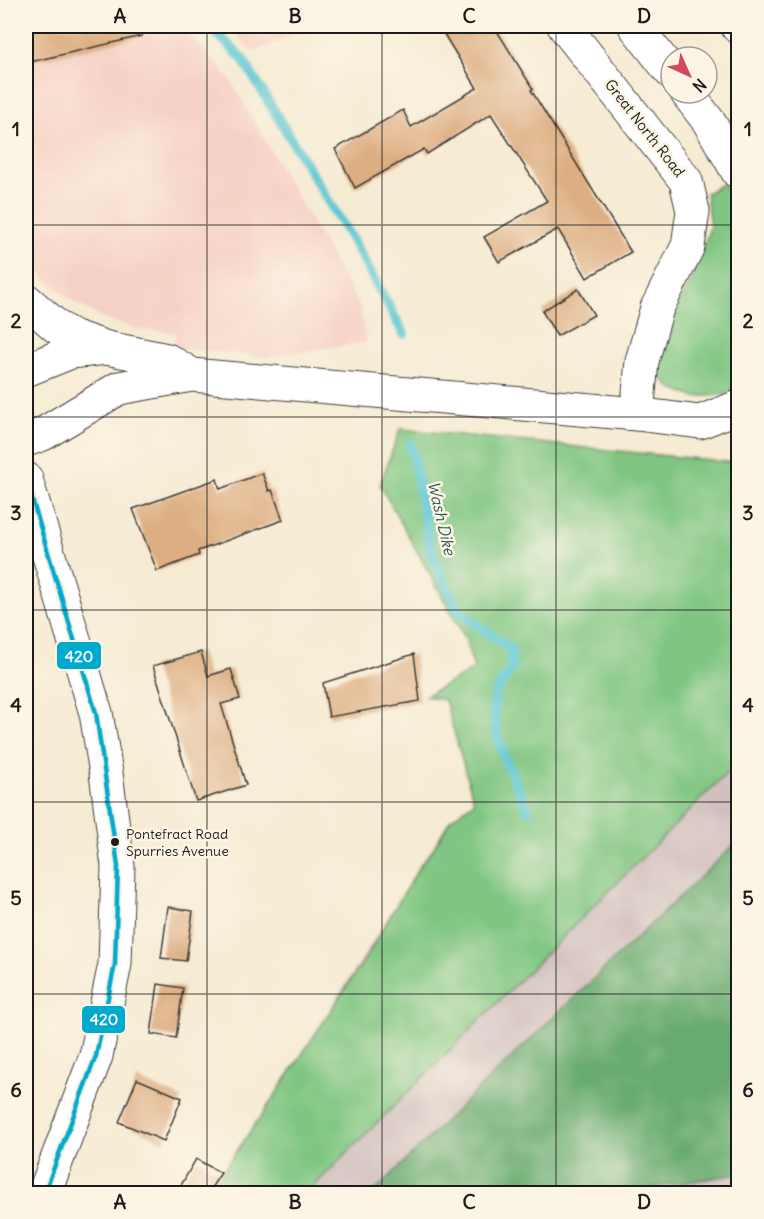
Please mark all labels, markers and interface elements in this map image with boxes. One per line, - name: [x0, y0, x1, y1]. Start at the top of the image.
- text: A: [114, 3, 127, 28]
- text: B: [288, 3, 302, 28]
- text: C: [462, 3, 476, 28]
- text: D: [637, 3, 651, 28]
- north arrow: [659, 45, 719, 105]
- street label: Great North Road: [601, 75, 689, 181]
- text: N: [689, 75, 711, 97]
- text: 1: [12, 116, 20, 141]
- text: 1: [744, 116, 752, 141]
- text: 2: [11, 308, 22, 333]
- text: 2: [743, 308, 754, 333]
- water label: Wash Dike: [424, 479, 460, 558]
- text: 3: [10, 500, 22, 525]
- text: 3: [742, 500, 754, 525]
- line badge: 420: [56, 641, 102, 670]
- text: 420: [65, 646, 93, 666]
- text: 4: [10, 692, 22, 717]
- text: 4: [742, 692, 754, 717]
- place label: Pontefract Road Spurries Avenue: [126, 825, 229, 860]
- marker: Pontefract Road Spurries Avenue: [109, 836, 121, 848]
- text: 5: [10, 885, 22, 910]
- text: 5: [742, 885, 754, 910]
- line badge: 420: [81, 1005, 126, 1034]
- text: 420: [90, 1009, 118, 1029]
- text: 6: [10, 1077, 22, 1102]
- text: 6: [742, 1077, 754, 1102]
- text: A: [114, 1189, 127, 1214]
- text: B: [288, 1189, 302, 1214]
- text: C: [462, 1189, 476, 1214]
- text: D: [637, 1189, 651, 1214]

